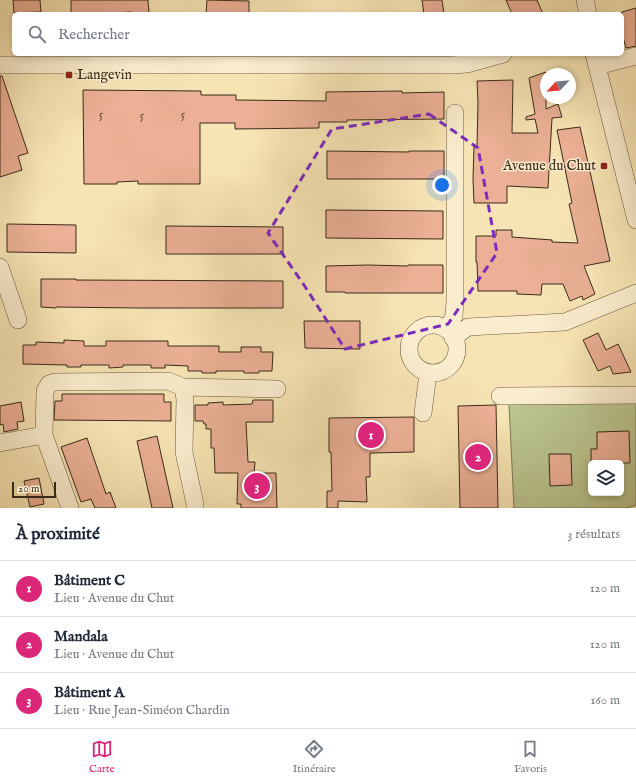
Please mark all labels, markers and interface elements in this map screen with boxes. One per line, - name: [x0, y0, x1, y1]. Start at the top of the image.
- search box: [12, 12, 624, 56]
- icon: search: [26, 23, 48, 45]
- text: Rechercher: [58, 25, 130, 44]
- place label: Langevin: [77, 66, 132, 84]
- north arrow: [540, 68, 576, 104]
- marker: Langevin: [64, 70, 74, 80]
- house number: 5: [99, 107, 104, 122]
- house number: 5: [181, 107, 186, 122]
- house number: 5: [140, 108, 145, 123]
- place label: Avenue du Chut: [502, 157, 596, 175]
- marker: Avenue du Chut: [599, 161, 609, 171]
- your location: [432, 175, 452, 195]
- pin: 1: [358, 420, 384, 450]
- pin: 2: [465, 442, 491, 472]
- map controls: [588, 460, 624, 496]
- button: layers: [588, 460, 624, 496]
- pin: 3: [244, 471, 270, 501]
- scale bar: [12, 480, 56, 499]
- text: 20 m: [18, 482, 39, 496]
- text: À proximité: [16, 524, 100, 545]
- text: 3 résultats: [568, 526, 620, 543]
- text: Bâtiment C: [54, 571, 125, 590]
- text: 1: [27, 580, 31, 597]
- text: 120 m: [590, 580, 620, 597]
- text: Lieu · Avenue du Chut: [54, 590, 174, 607]
- text: Mandala: [54, 627, 108, 646]
- text: 2: [26, 636, 32, 653]
- text: 120 m: [590, 636, 620, 653]
- text: Lieu · Avenue du Chut: [54, 646, 174, 663]
- text: Bâtiment A: [54, 683, 125, 702]
- text: 3: [27, 692, 31, 709]
- text: 160 m: [590, 692, 620, 709]
- text: Lieu · Rue Jean-Siméon Chardin: [54, 702, 230, 719]
- tab: Carte: [89, 738, 115, 776]
- tab: Itinéraire: [293, 738, 336, 776]
- tab: Favoris: [514, 738, 547, 776]

